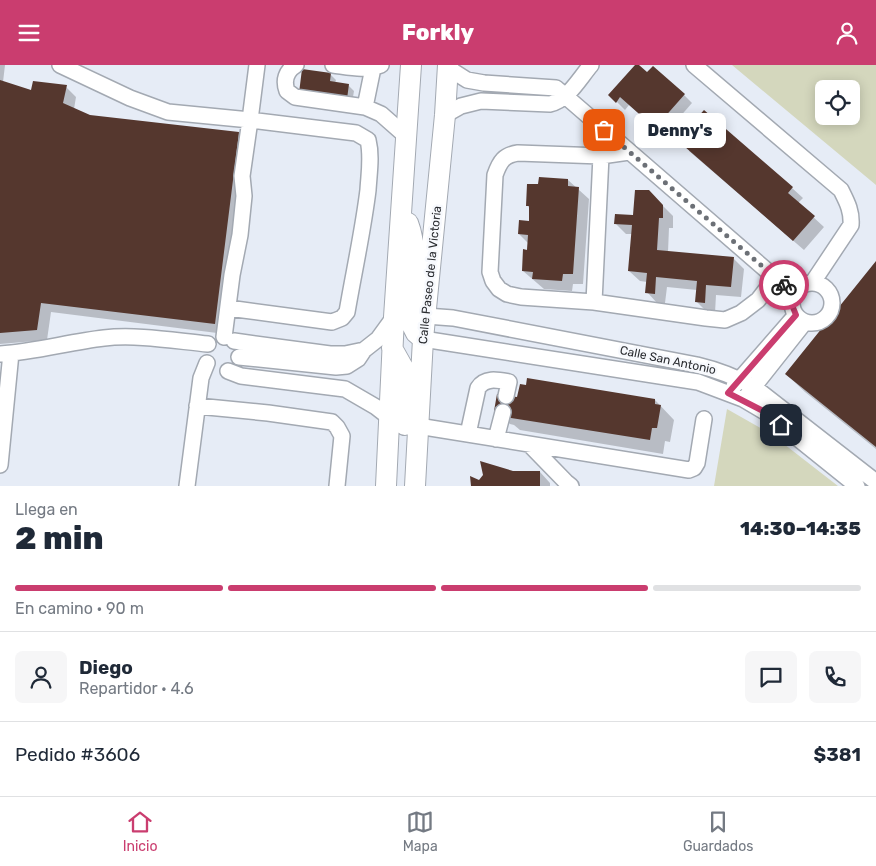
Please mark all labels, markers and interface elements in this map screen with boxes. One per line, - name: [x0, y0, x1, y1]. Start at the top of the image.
- icon: menu: [15, 19, 43, 47]
- text: Forkly: [402, 19, 474, 46]
- icon: person: [833, 19, 861, 47]
- map controls: [815, 80, 860, 125]
- button: locate: [815, 80, 860, 125]
- pin: [583, 109, 625, 151]
- callout: Denny's: [634, 113, 726, 147]
- icon: bag: [590, 116, 618, 144]
- text: Denny's: [648, 121, 712, 140]
- street label: Calle Paseo de la Victoria: [416, 205, 444, 345]
- courier: [759, 260, 809, 310]
- icon: bike: [770, 271, 798, 299]
- street label: Calle San Antonio: [619, 343, 717, 377]
- pin: [760, 404, 802, 446]
- icon: home: [767, 411, 795, 439]
- text: Llega en: [15, 500, 78, 519]
- text: 14:30–14:35: [740, 517, 861, 540]
- text: 2 min: [15, 519, 104, 557]
- text: En camino · 90 m: [15, 599, 144, 618]
- button: person: [15, 651, 67, 703]
- button: chat: [745, 651, 797, 703]
- button: phone: [809, 651, 861, 703]
- text: Diego: [79, 656, 133, 679]
- text: Repartidor · 4.6: [79, 679, 194, 698]
- text: Pedido #3606: [15, 743, 140, 766]
- text: $381: [813, 743, 861, 766]
- tab: Inicio: [123, 808, 157, 855]
- tab: Mapa: [403, 808, 438, 855]
- tab: Guardados: [683, 808, 753, 855]

